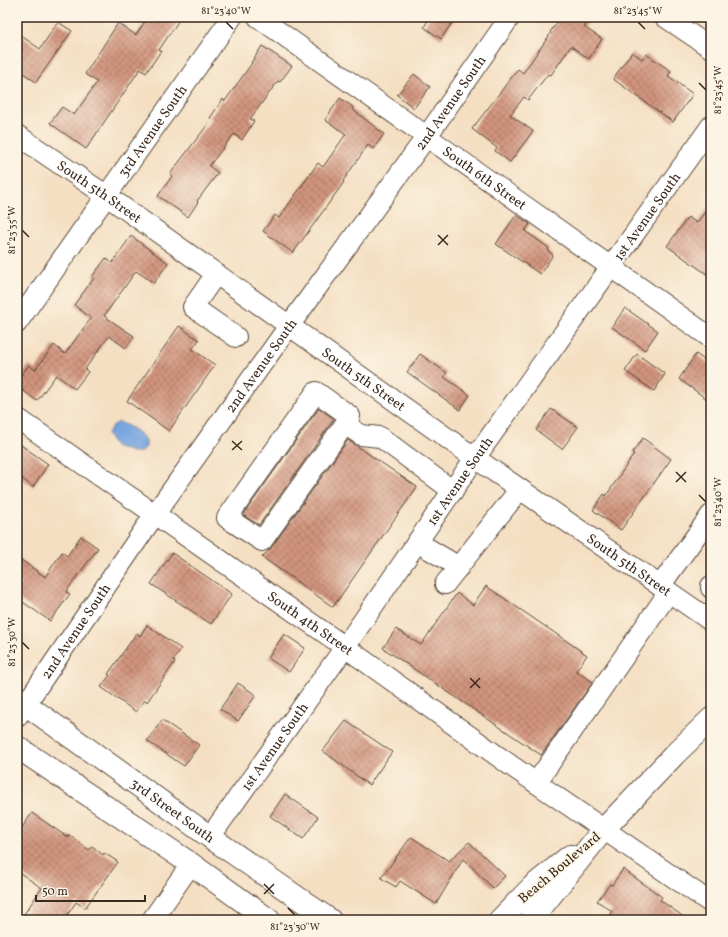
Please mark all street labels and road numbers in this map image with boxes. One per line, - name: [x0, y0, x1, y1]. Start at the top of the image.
- street label: 2nd Avenue South: [412, 52, 491, 155]
- street label: 3rd Avenue South: [114, 82, 192, 182]
- street label: South 6th Street: [438, 143, 530, 215]
- street label: South 5th Street: [53, 157, 145, 229]
- street label: 1st Avenue South: [610, 169, 686, 265]
- street label: 2nd Avenue South: [222, 315, 302, 417]
- street label: South 5th Street: [317, 344, 409, 416]
- street label: 1st Avenue South: [423, 433, 498, 530]
- street label: South 5th Street: [582, 530, 675, 602]
- street label: 2nd Avenue South: [37, 580, 116, 683]
- street label: South 4th Street: [263, 588, 356, 661]
- street label: 1st Avenue South: [238, 699, 313, 795]
- street label: 3rd Street South: [126, 775, 218, 848]
- street label: Beach Boulevard: [515, 828, 605, 908]

